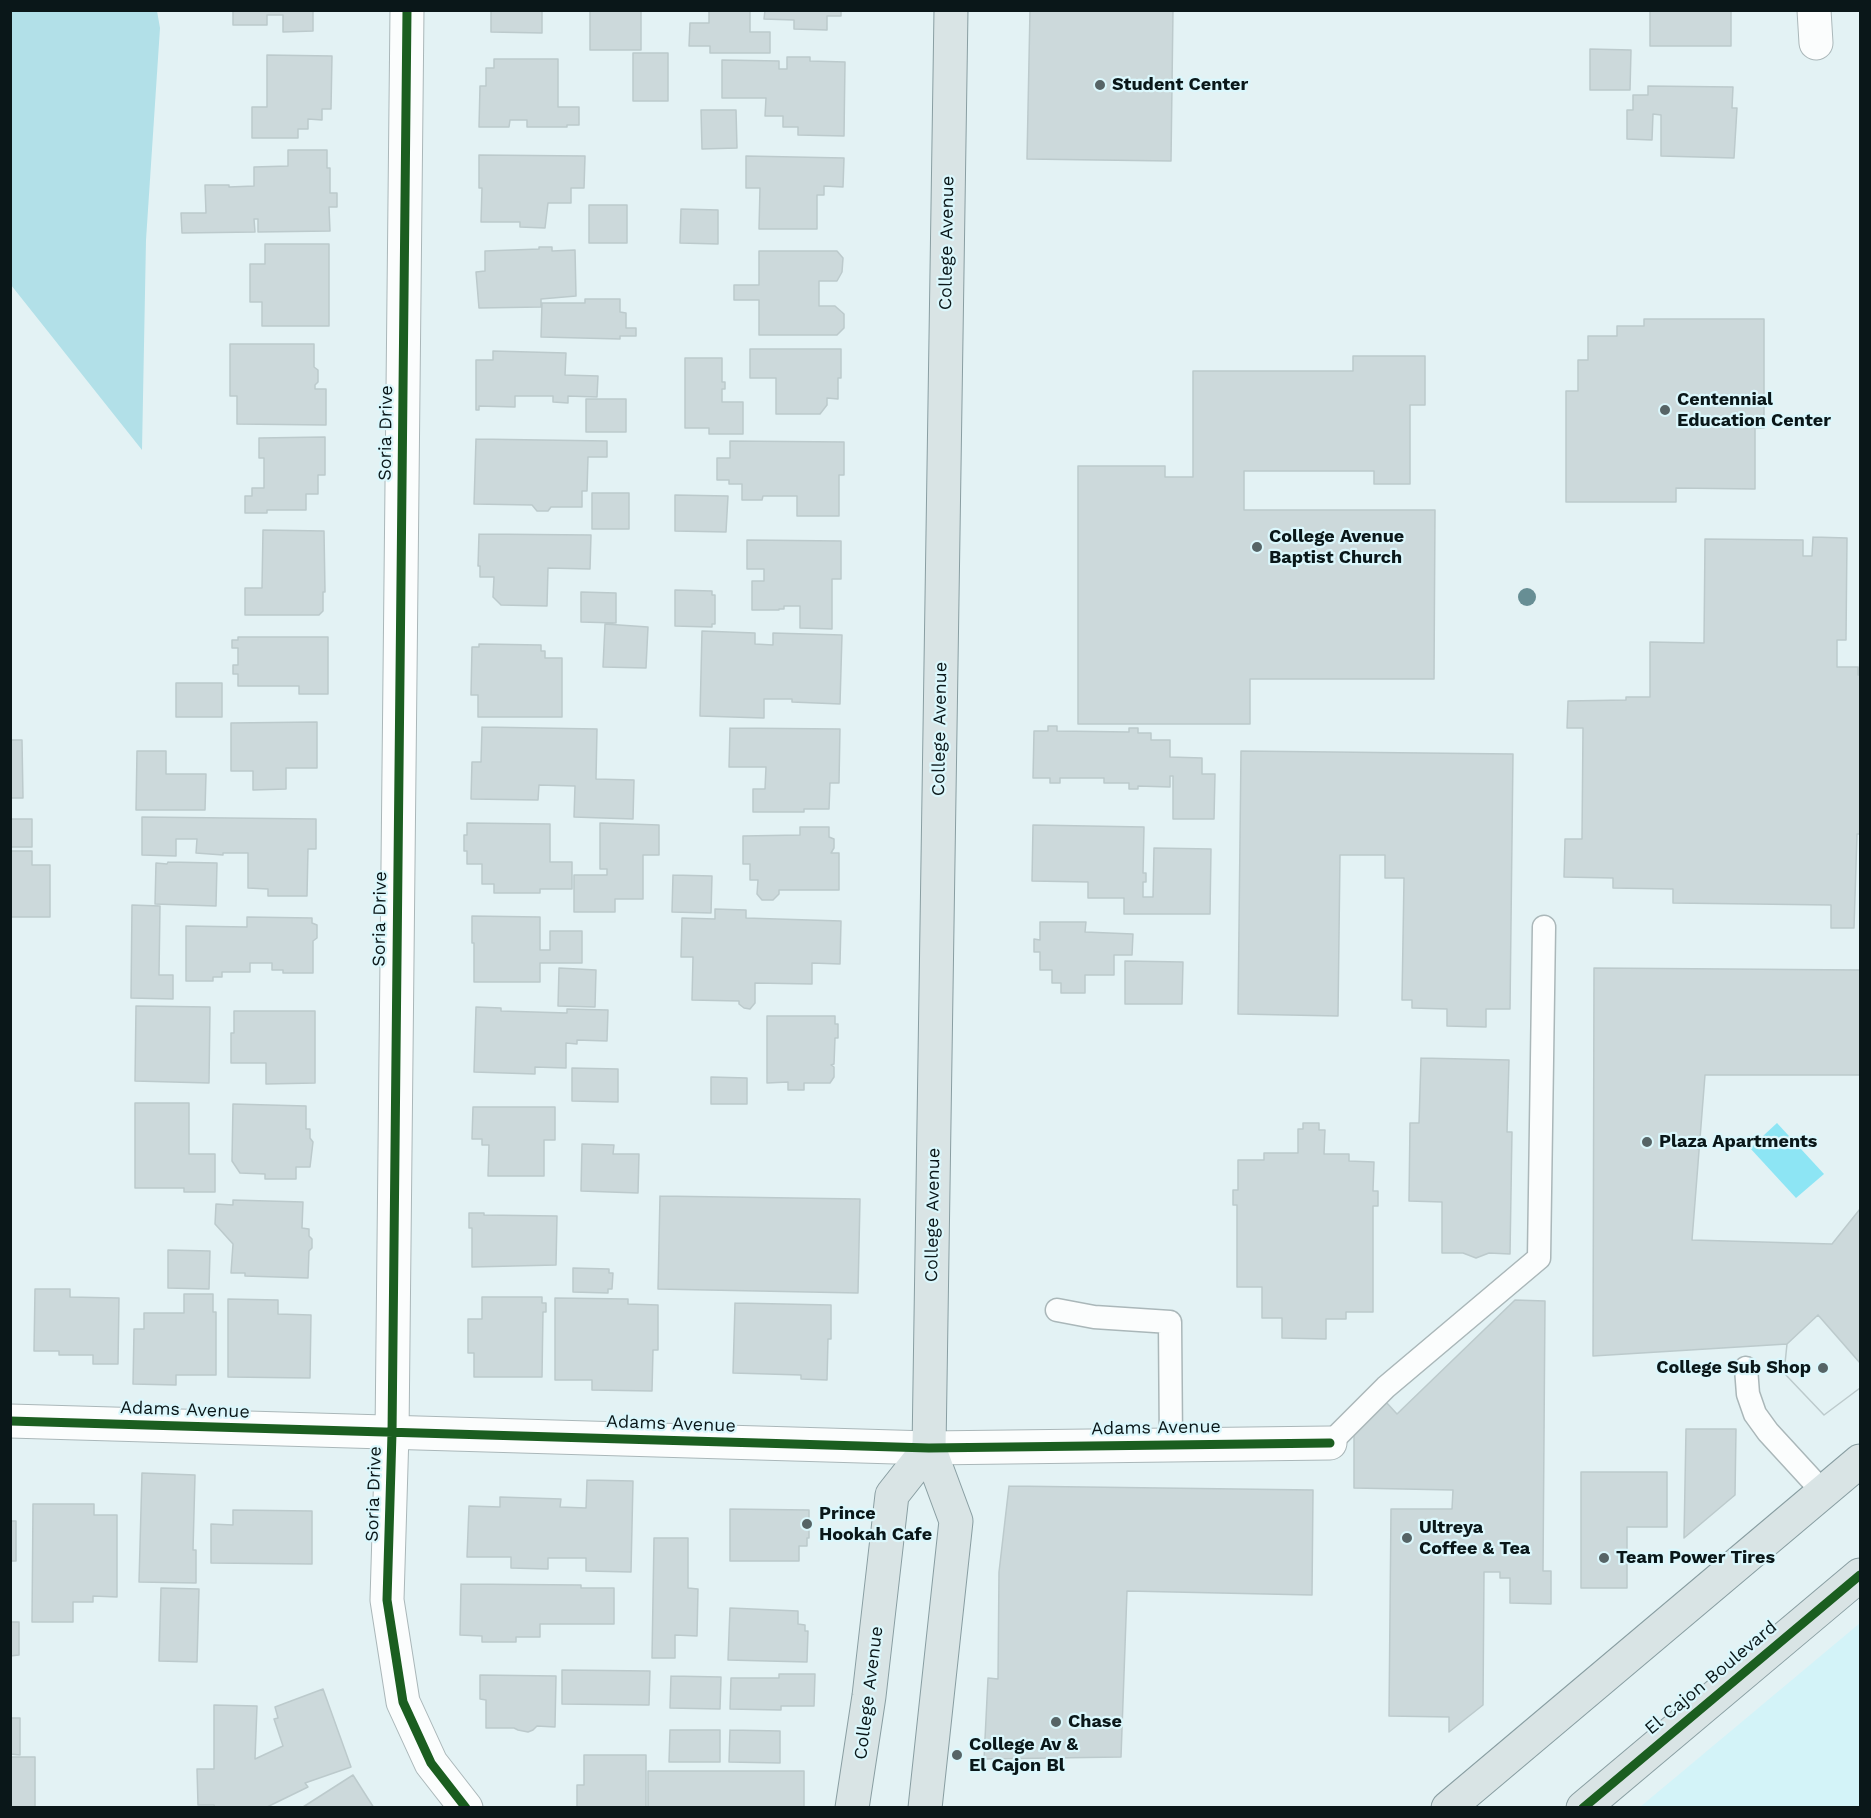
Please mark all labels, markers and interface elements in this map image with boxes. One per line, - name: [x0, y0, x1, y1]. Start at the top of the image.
- place label: Student Center: [1112, 74, 1248, 96]
- marker: Student Center: [1093, 78, 1107, 92]
- street label: College Avenue: [935, 176, 959, 310]
- street label: Soria Drive: [374, 385, 398, 481]
- place label: Centennial Education Center: [1677, 389, 1831, 432]
- marker: Centennial Education Center: [1658, 403, 1672, 417]
- place label: College Avenue Baptist Church: [1269, 526, 1404, 568]
- marker: College Avenue Baptist Church: [1250, 540, 1264, 554]
- street label: College Avenue: [928, 662, 952, 796]
- street label: Soria Drive: [368, 871, 392, 967]
- place label: Plaza Apartments: [1659, 1131, 1817, 1153]
- marker: Plaza Apartments: [1640, 1135, 1654, 1149]
- street label: College Avenue: [921, 1148, 945, 1282]
- place label: College Sub Shop: [1656, 1357, 1811, 1379]
- marker: College Sub Shop: [1816, 1361, 1830, 1375]
- street label: Adams Avenue: [120, 1397, 250, 1423]
- street label: Adams Avenue: [606, 1411, 736, 1437]
- street label: Adams Avenue: [1091, 1416, 1221, 1440]
- street label: Soria Drive: [362, 1446, 386, 1542]
- place label: Prince Hookah Cafe: [819, 1503, 932, 1546]
- marker: Prince Hookah Cafe: [800, 1517, 814, 1531]
- place label: Ultreya Coffee & Tea: [1419, 1517, 1530, 1559]
- marker: Ultreya Coffee & Tea: [1400, 1531, 1414, 1545]
- place label: Team Power Tires: [1616, 1547, 1775, 1569]
- marker: Team Power Tires: [1597, 1551, 1611, 1565]
- street label: El Cajon Boulevard: [1641, 1617, 1781, 1739]
- street label: College Avenue: [850, 1625, 888, 1761]
- place label: Chase: [1068, 1711, 1122, 1733]
- marker: Chase: [1049, 1715, 1063, 1729]
- place label: College Av & El Cajon Bl: [969, 1734, 1078, 1776]
- marker: College Av & El Cajon Bl: [950, 1748, 964, 1762]

